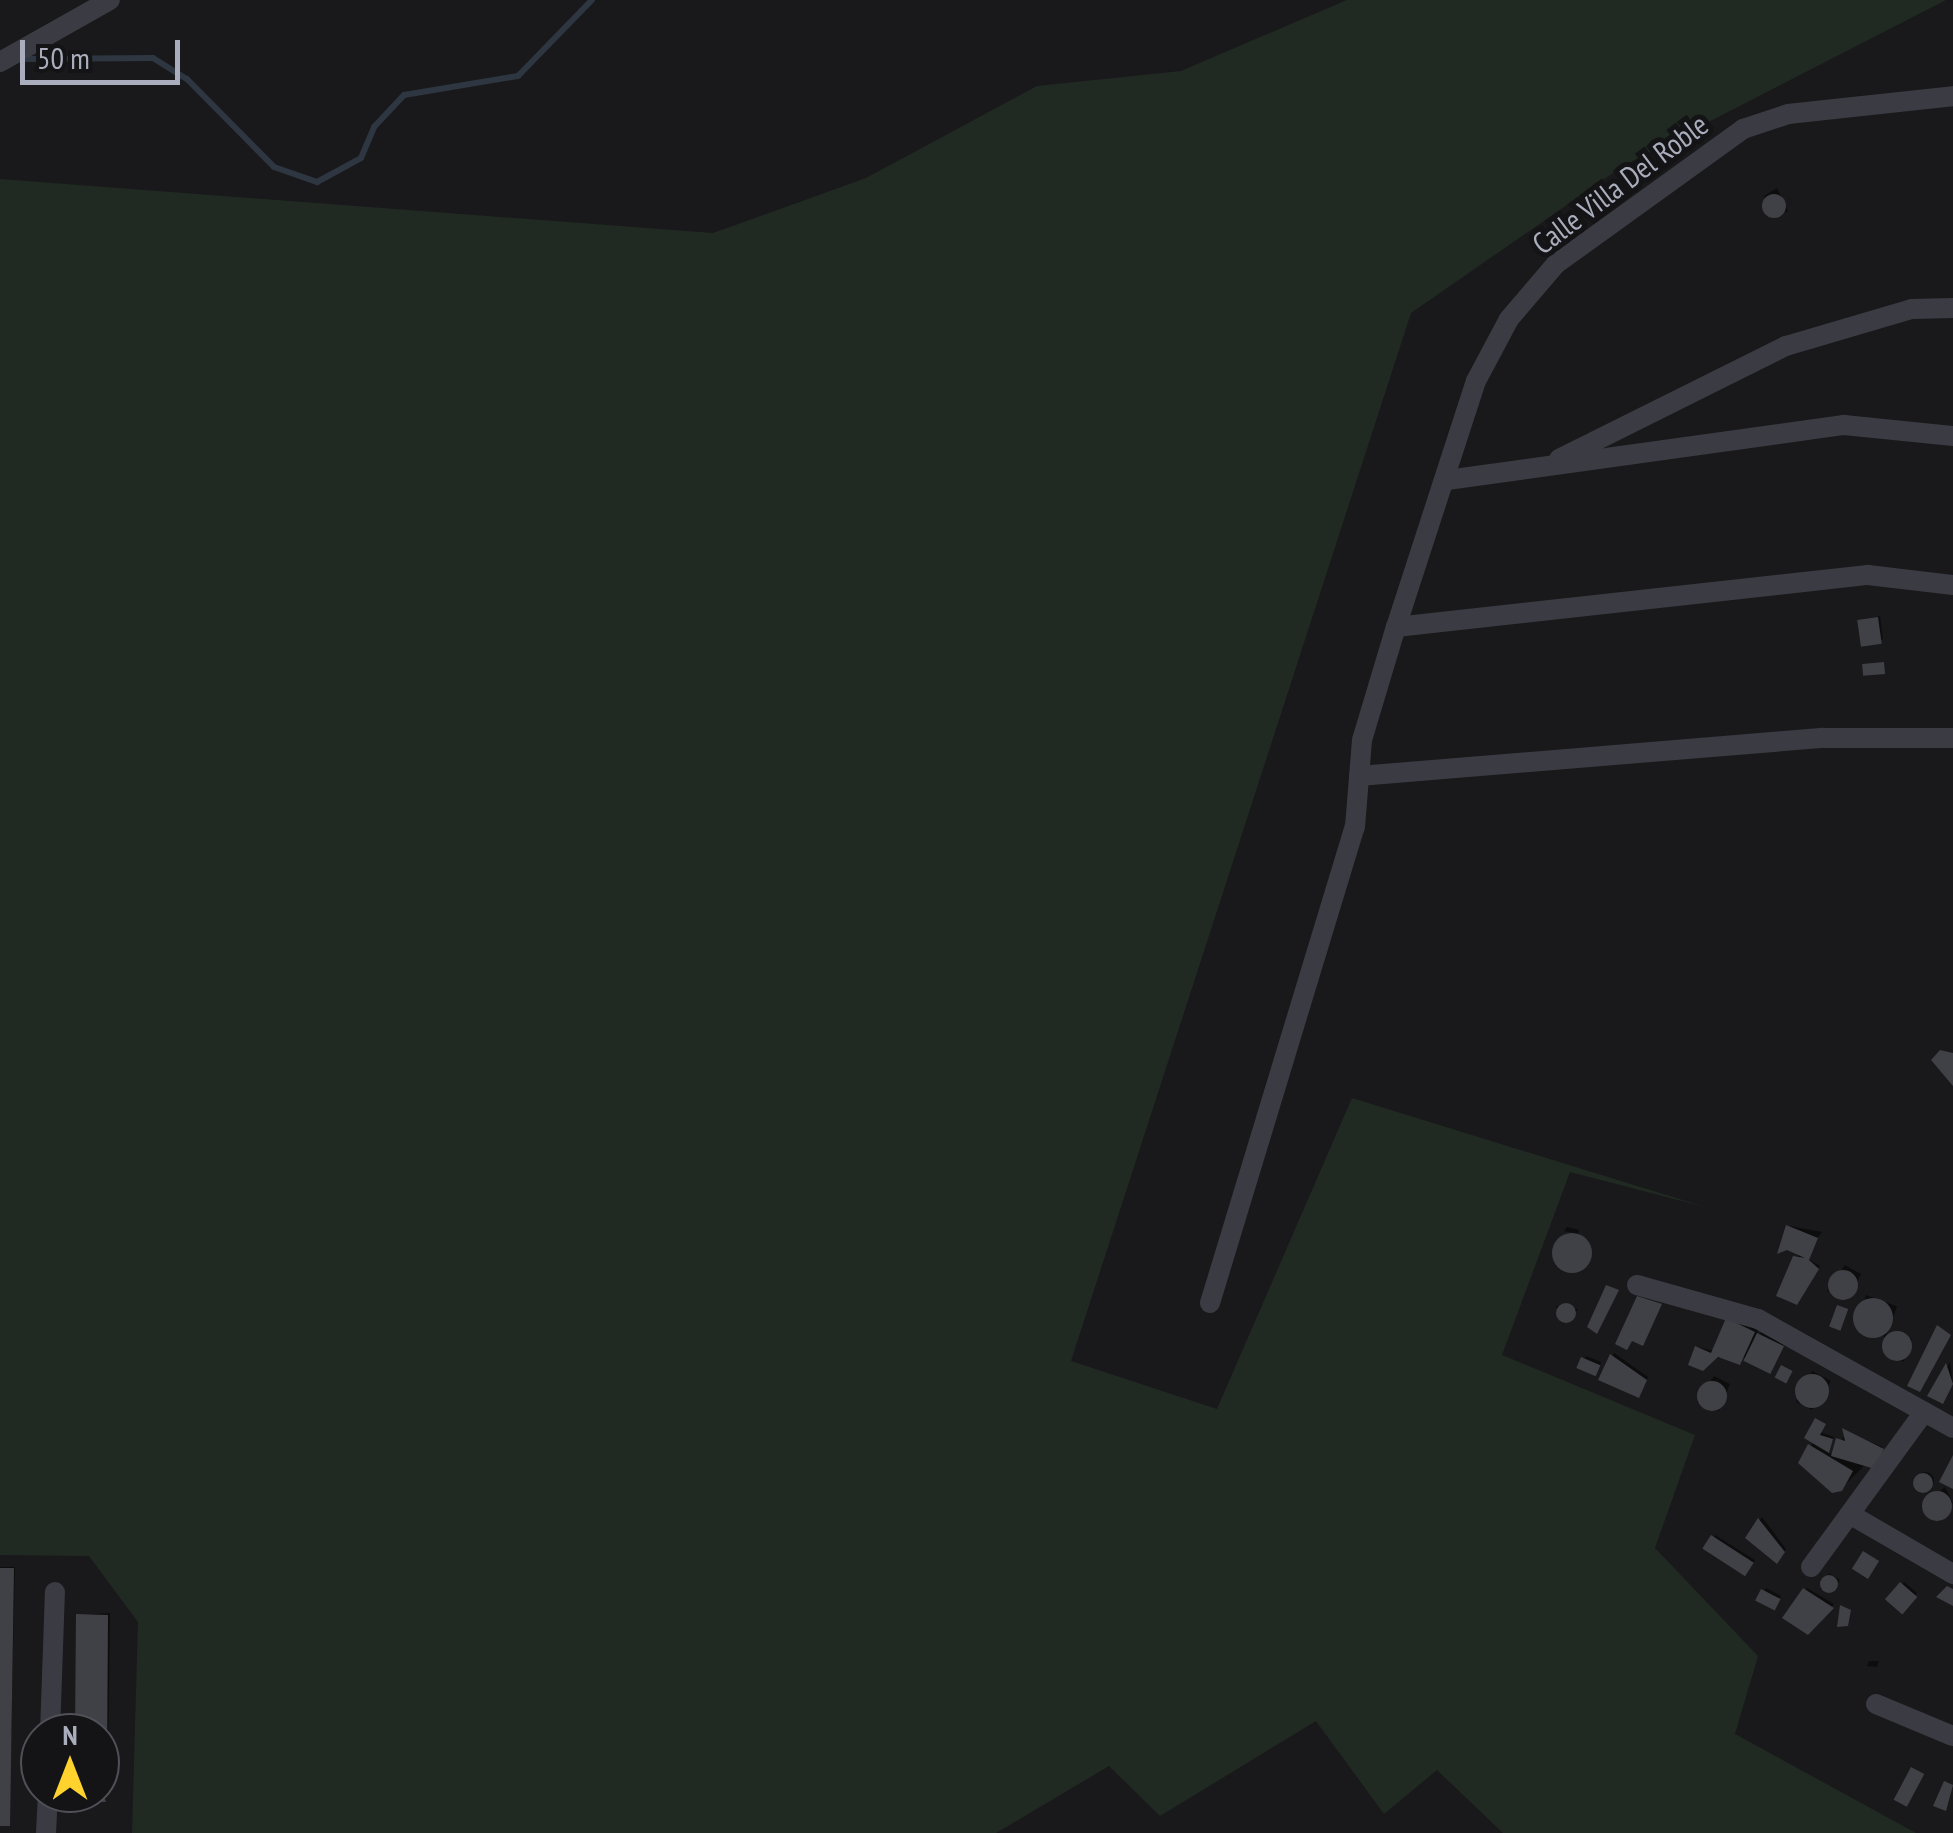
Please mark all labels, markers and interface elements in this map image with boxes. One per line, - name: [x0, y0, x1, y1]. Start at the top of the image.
- scale bar: [25, 20, 185, 82]
- text: 50 m: [37, 38, 90, 77]
- street label: Calle Villa Del Roble: [1525, 106, 1715, 262]
- north arrow: [20, 1713, 120, 1813]
- text: N: [62, 1716, 78, 1753]

